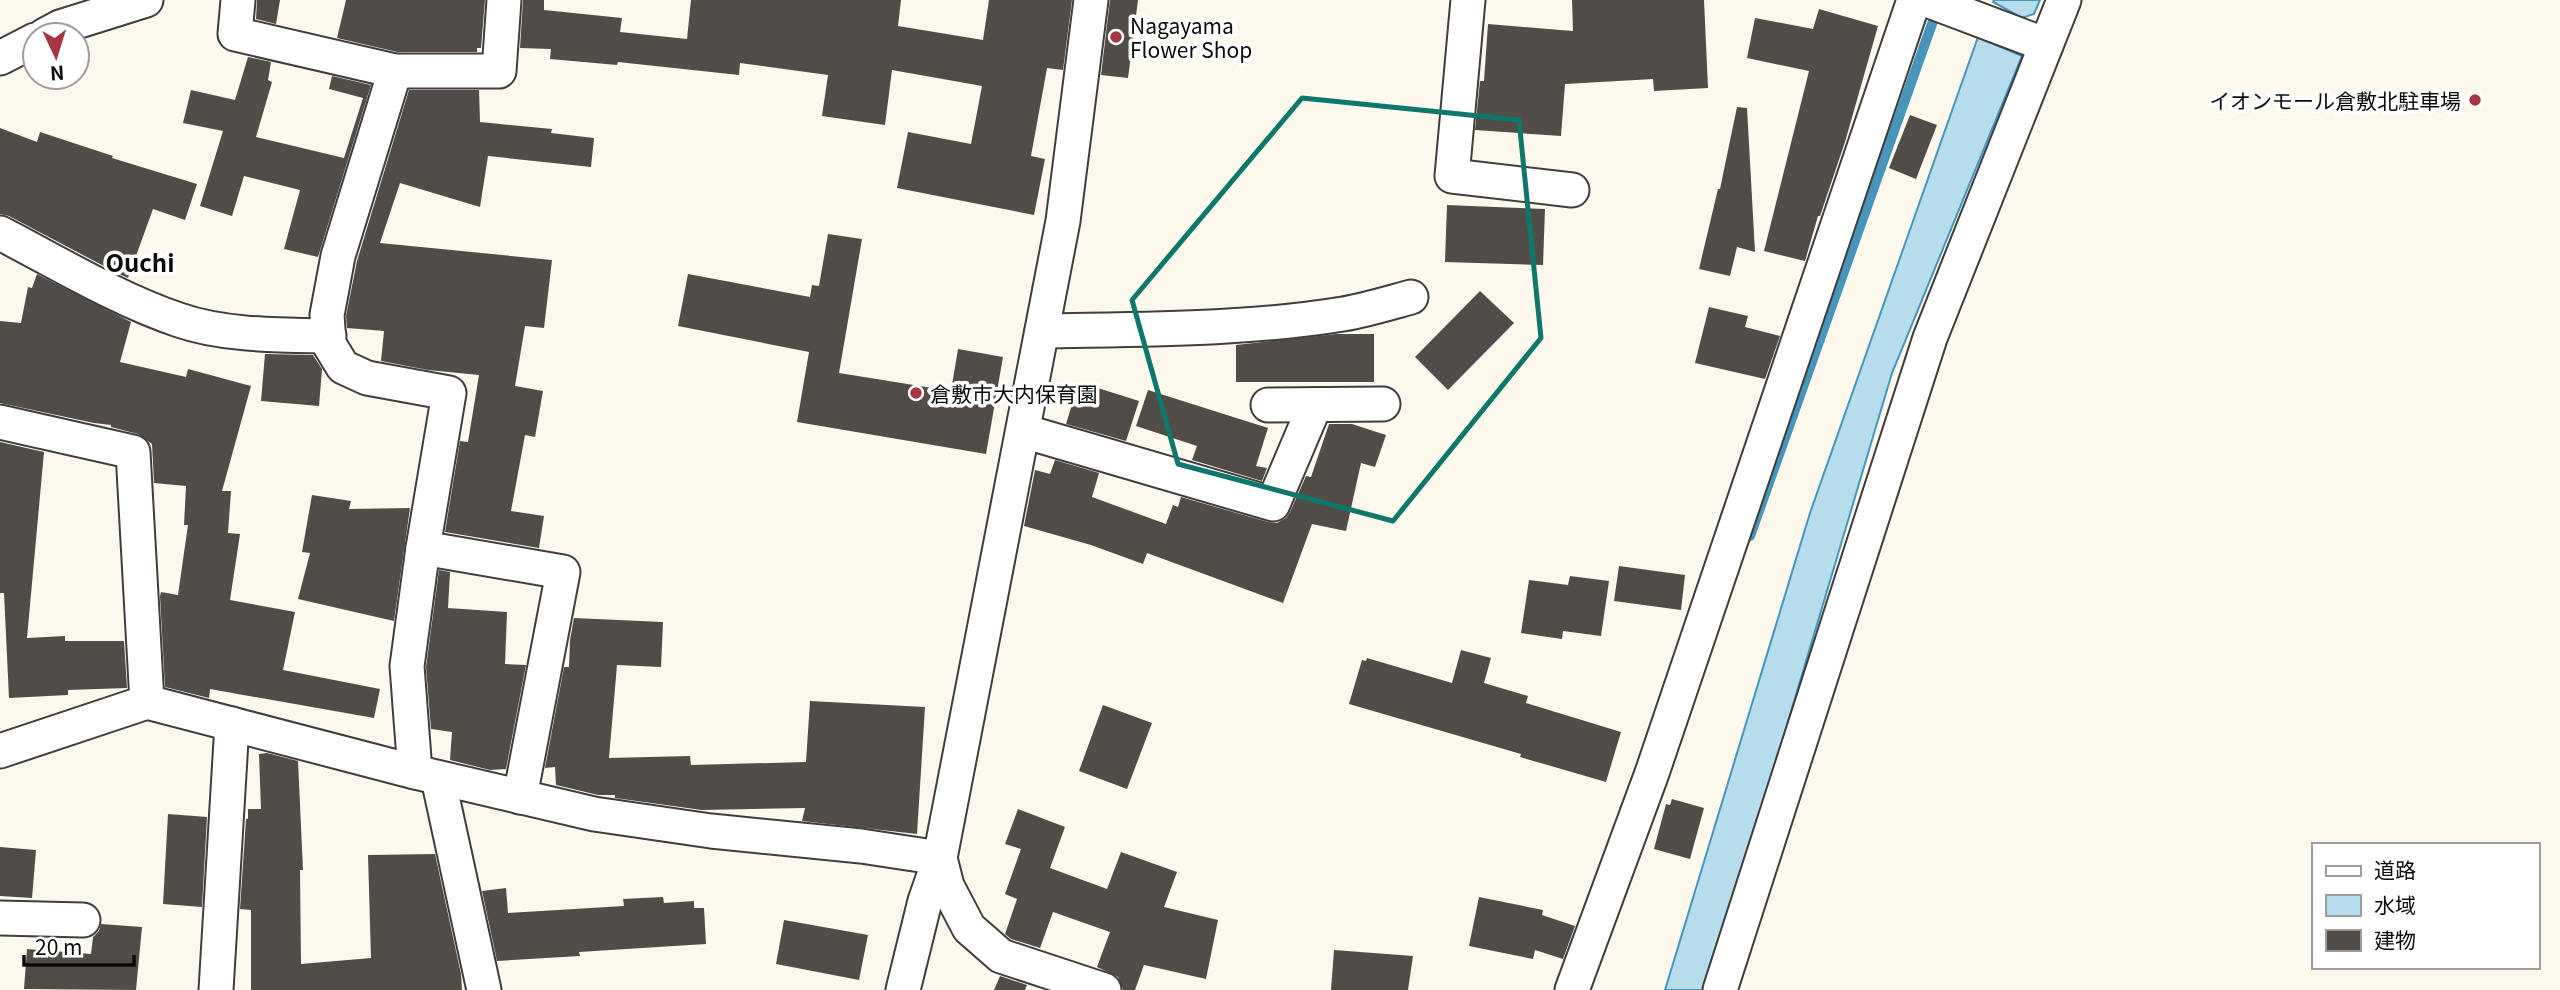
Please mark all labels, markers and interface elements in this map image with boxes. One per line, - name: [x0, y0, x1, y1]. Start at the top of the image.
- place label: Nagayama Flower Shop: [1130, 10, 1252, 64]
- north arrow: [21, 21, 91, 91]
- marker: Nagayama Flower Shop: [1108, 29, 1124, 45]
- text: N: [49, 60, 65, 88]
- place label: イオンモール倉敷北駐車場: [2209, 85, 2461, 115]
- marker: イオンモール倉敷北駐車場: [2467, 92, 2483, 108]
- district label: Ouchi: [105, 244, 175, 279]
- place label: 倉敷市大内保育園: [930, 378, 1098, 408]
- marker: 倉敷市大内保育園: [908, 385, 924, 401]
- legend: [2312, 843, 2539, 969]
- text: 道路: [2374, 854, 2416, 884]
- text: 水域: [2374, 889, 2416, 919]
- scale bar: [24, 923, 135, 967]
- text: 建物: [2374, 924, 2416, 954]
- text: 20 m: [35, 931, 82, 961]

